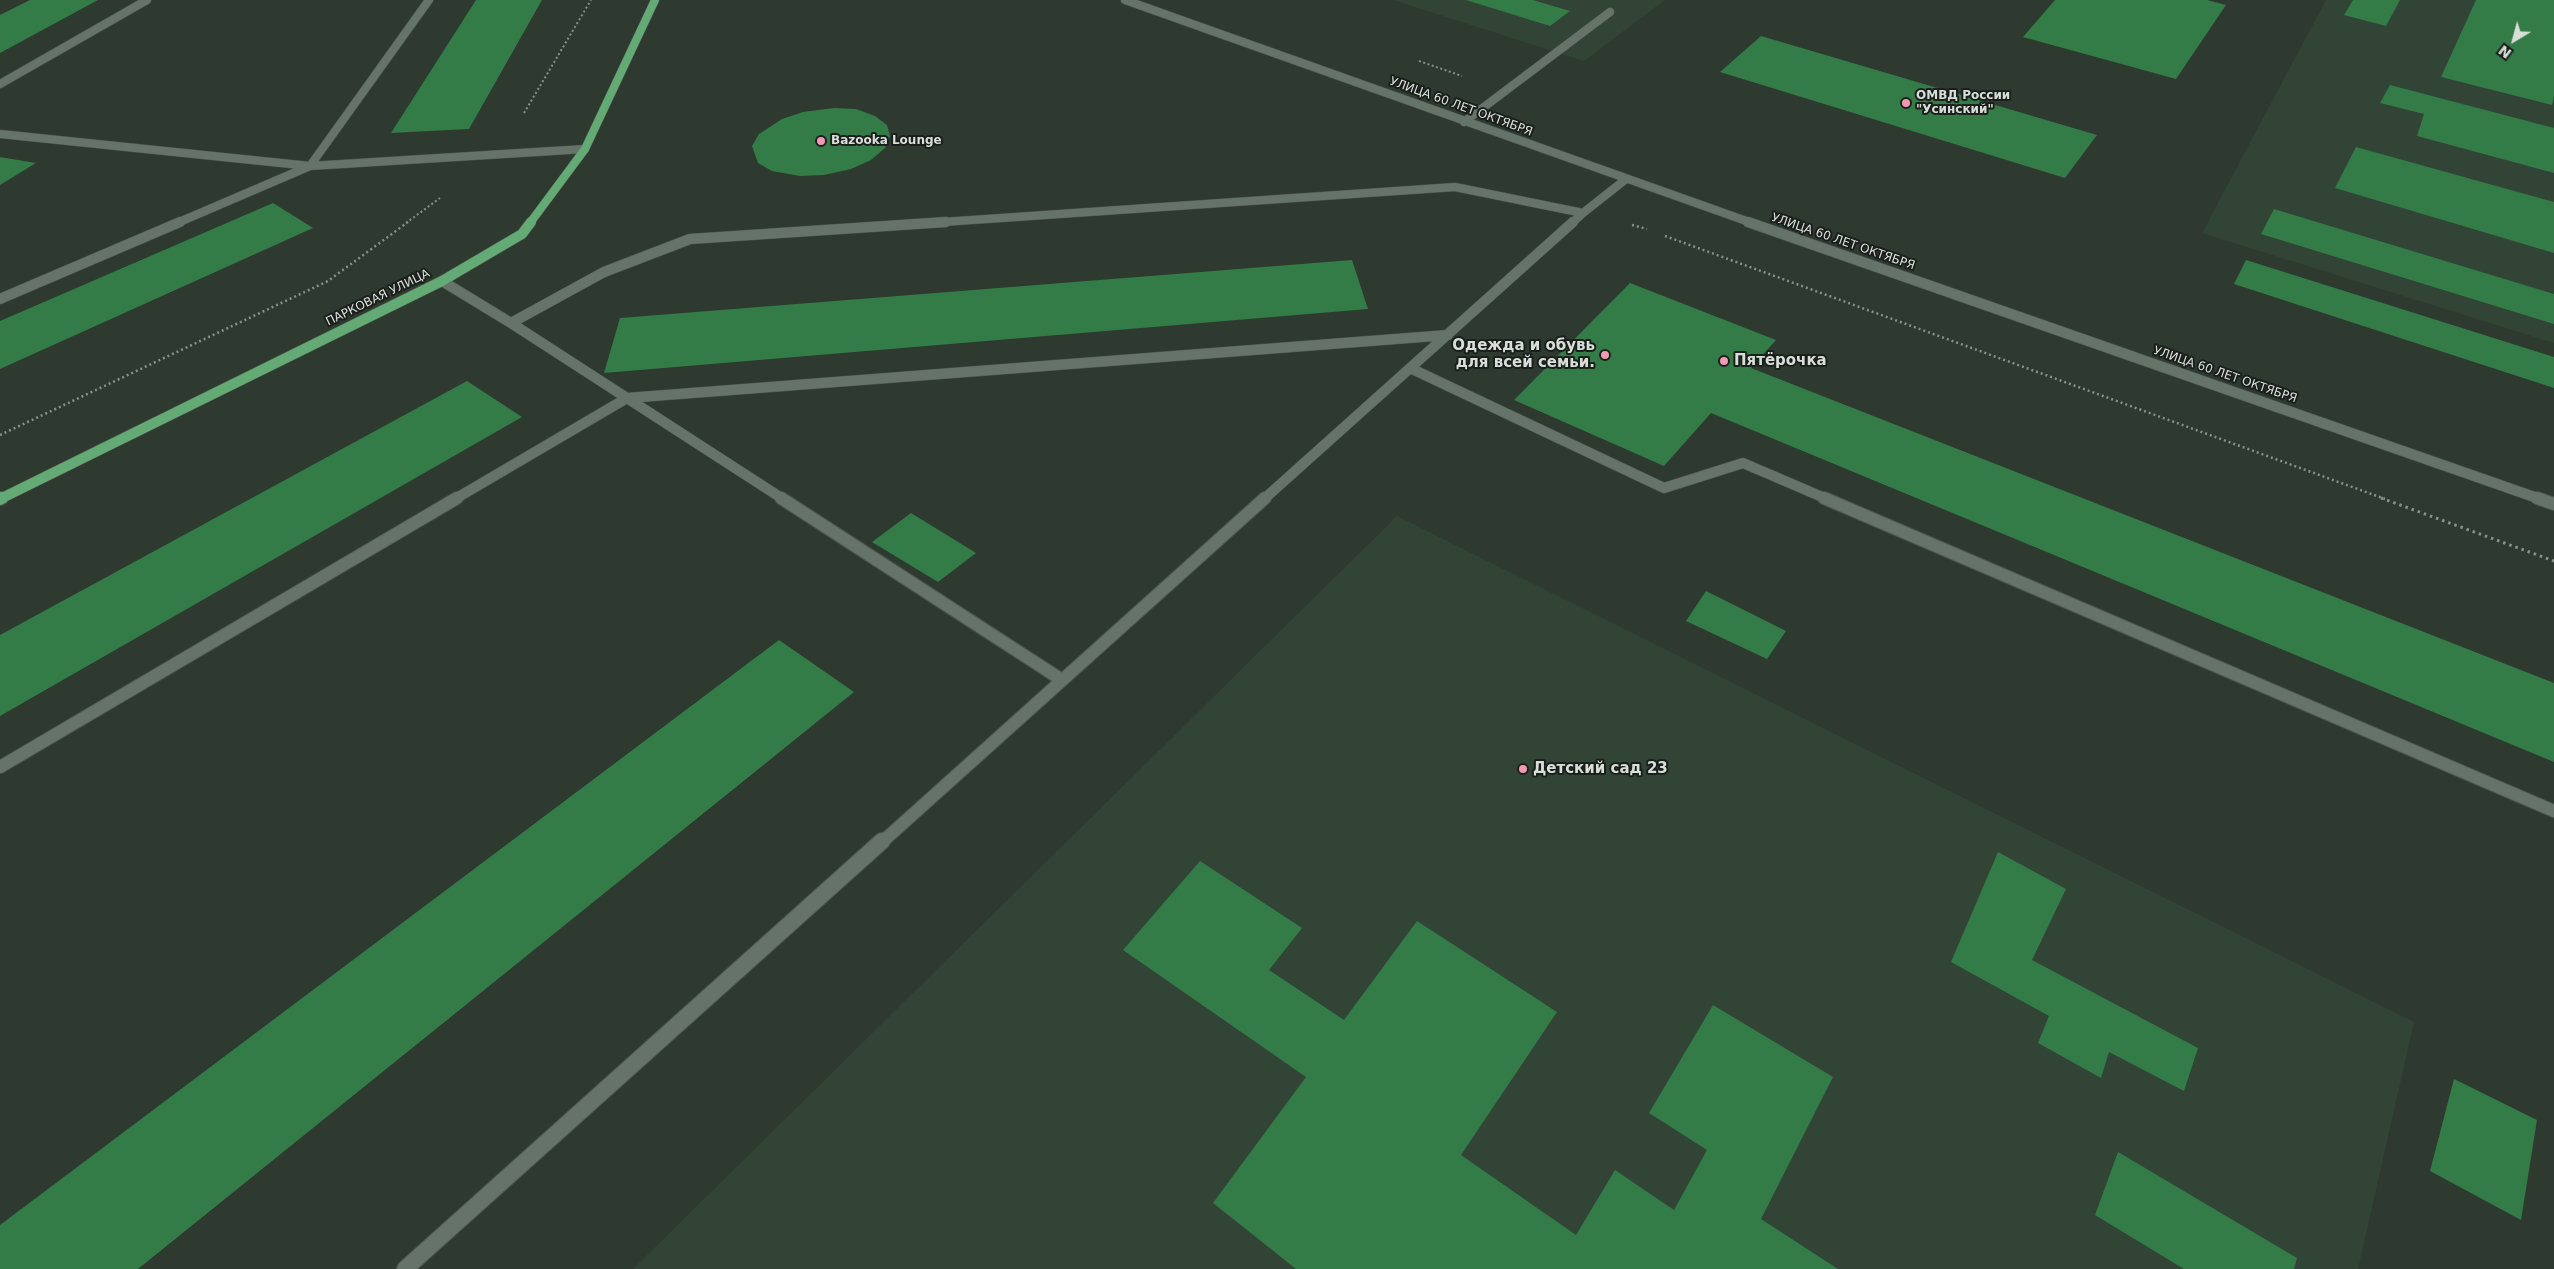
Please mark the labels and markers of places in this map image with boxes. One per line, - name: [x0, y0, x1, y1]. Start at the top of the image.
- place label: ОМВД России "Усинский": [1916, 89, 2010, 117]
- marker: ОМВД России "Усинский": [1900, 97, 1912, 109]
- place label: Bazooka Lounge: [831, 134, 942, 148]
- marker: Bazooka Lounge: [815, 135, 827, 147]
- place label: Одежда и обувь для всей семьи.: [1452, 337, 1595, 372]
- marker: Одежда и обувь для всей семьи.: [1599, 349, 1611, 361]
- place label: Пятёрочка: [1734, 352, 1827, 370]
- marker: Пятёрочка: [1718, 355, 1730, 367]
- place label: Детский сад 23: [1533, 760, 1668, 778]
- marker: Детский сад 23: [1517, 763, 1529, 775]

